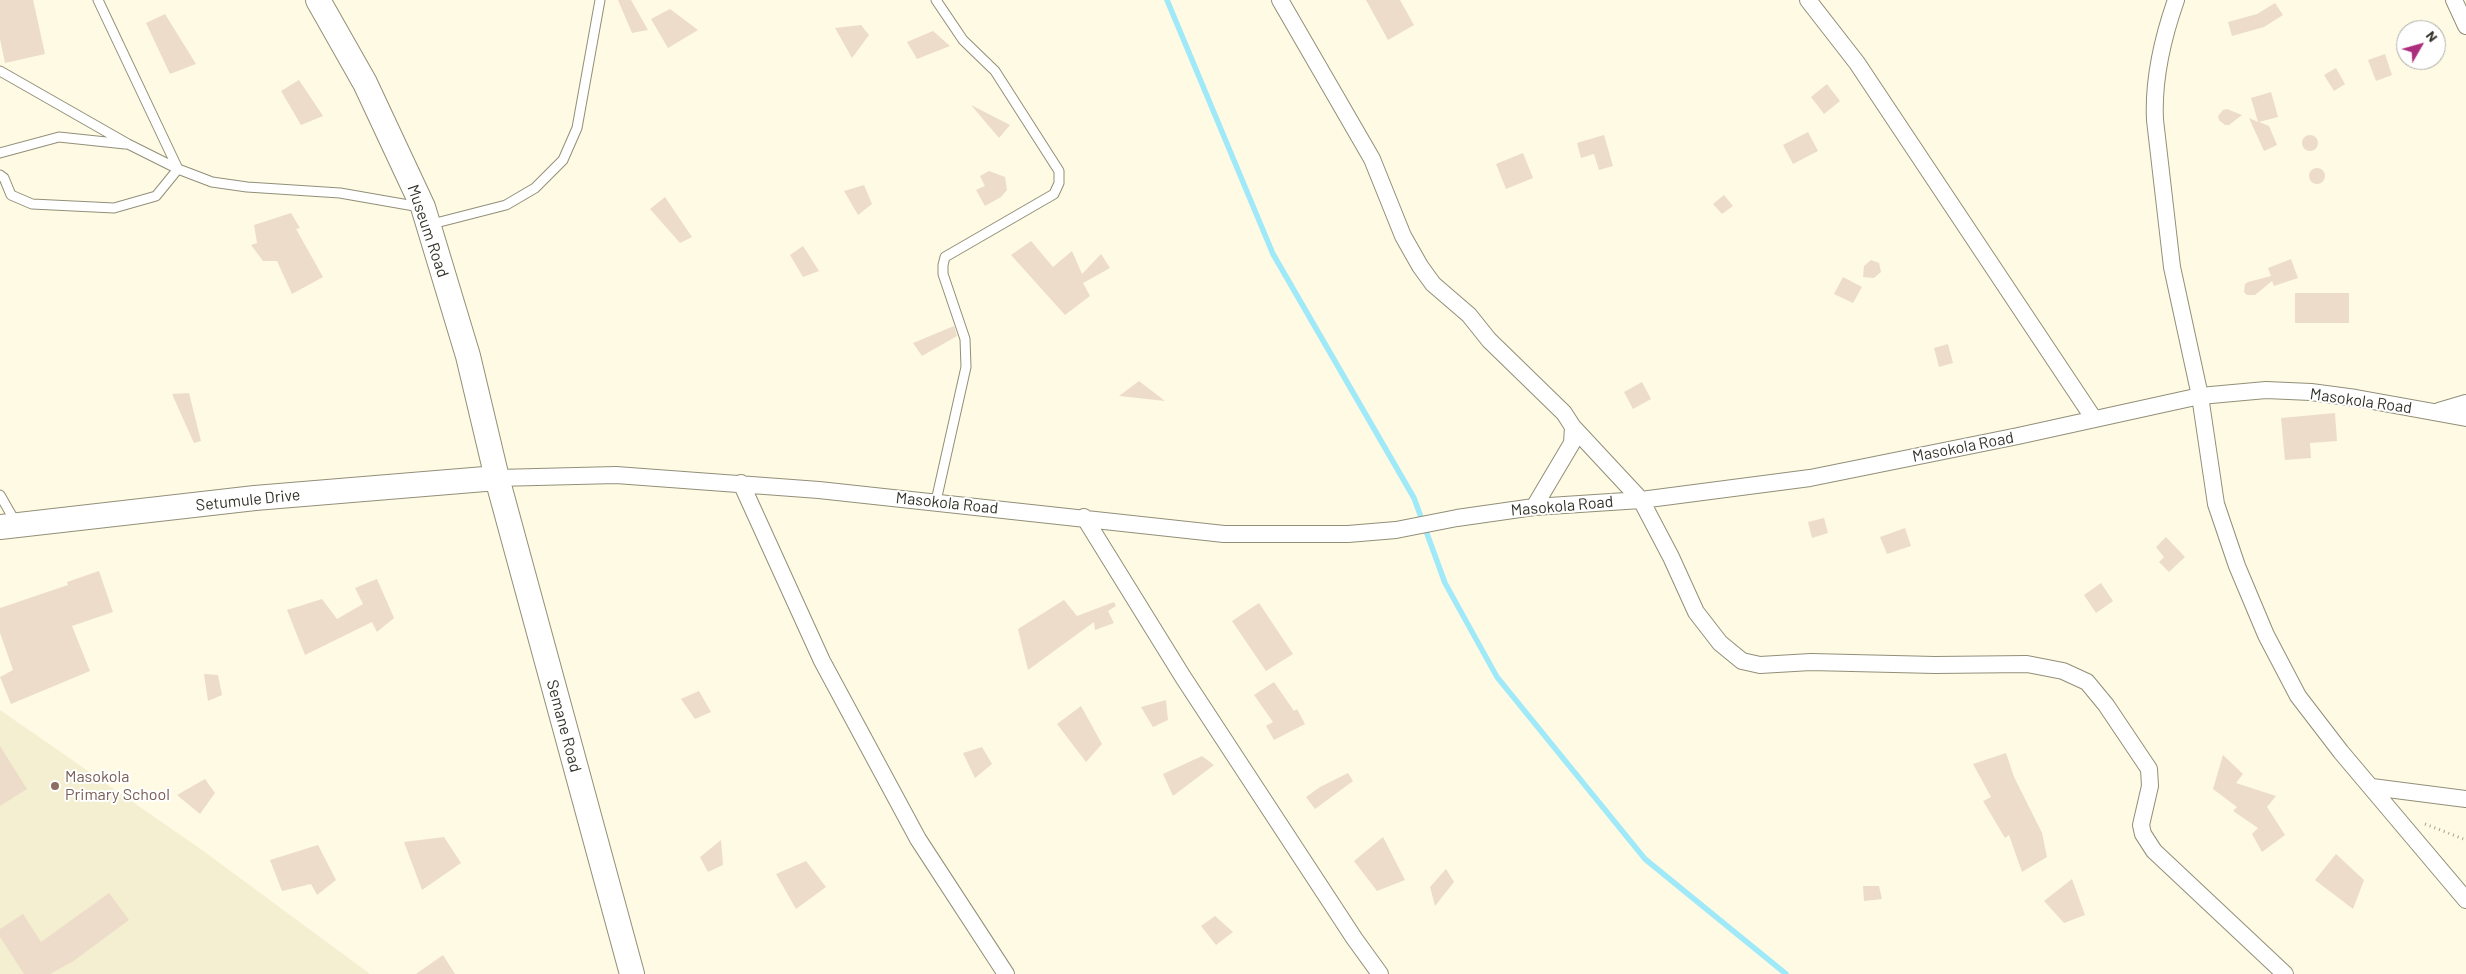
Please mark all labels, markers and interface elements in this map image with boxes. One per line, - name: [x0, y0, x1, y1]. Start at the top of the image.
- north arrow: [2396, 20, 2446, 70]
- text: N: [2423, 27, 2442, 45]
- street label: Museum Road: [403, 182, 453, 280]
- street label: Masokola Road: [2309, 384, 2413, 418]
- street label: Masokola Road: [1911, 428, 2015, 466]
- street label: Setumule Drive: [195, 485, 301, 515]
- street label: Masokola Road: [895, 488, 999, 518]
- street label: Masokola Road: [1510, 492, 1614, 520]
- street label: Semane Road: [542, 678, 586, 774]
- place label: Masokola Primary School: [65, 767, 170, 805]
- marker: Masokola Primary School: [49, 780, 61, 792]

